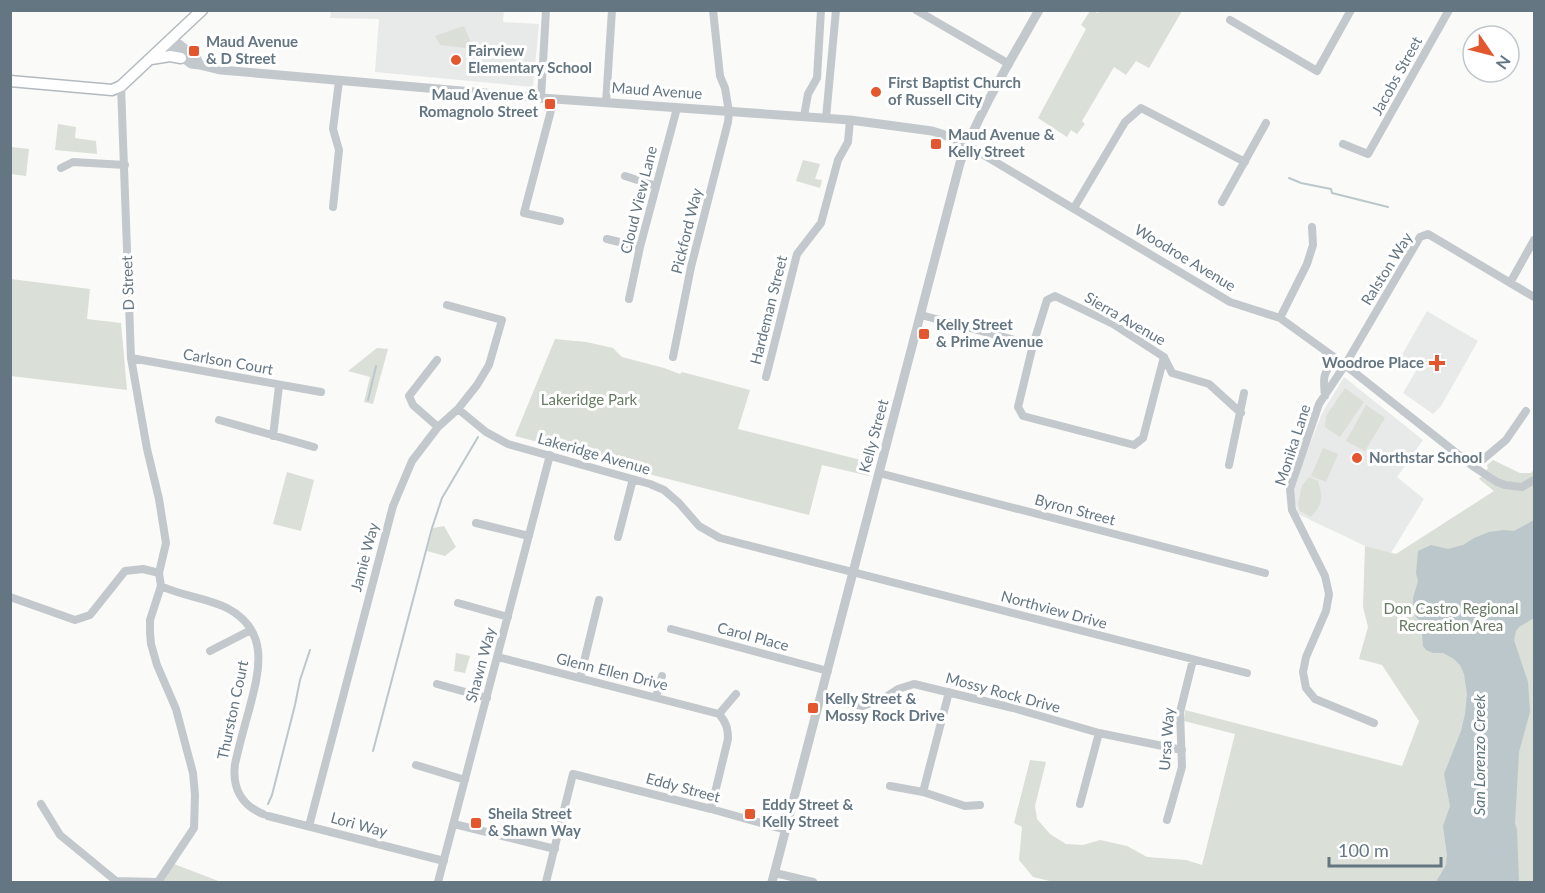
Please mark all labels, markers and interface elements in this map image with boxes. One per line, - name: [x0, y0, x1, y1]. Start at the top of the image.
- north arrow: [1461, 24, 1521, 84]
- place label: Maud Avenue & D Street: [206, 32, 298, 67]
- street label: Jacobs Street: [1367, 32, 1425, 118]
- place label: Fairview Elementary School: [468, 41, 592, 76]
- marker: Maud Avenue & D Street: [187, 44, 201, 58]
- text: N: [1492, 52, 1515, 73]
- marker: Fairview Elementary School: [449, 53, 463, 67]
- place label: First Baptist Church of Russell City: [888, 73, 1021, 108]
- street label: Maud Avenue: [611, 78, 703, 102]
- place label: Maud Avenue & Romagnolo Street: [419, 85, 538, 120]
- marker: First Baptist Church of Russell City: [869, 85, 883, 99]
- marker: Maud Avenue & Romagnolo Street: [543, 97, 557, 111]
- place label: Maud Avenue & Kelly Street: [948, 125, 1055, 160]
- marker: Maud Avenue & Kelly Street: [929, 137, 943, 151]
- street label: Cloud View Lane: [616, 144, 660, 256]
- street label: Pickford Way: [667, 186, 705, 276]
- street label: Woodroe Avenue: [1132, 220, 1239, 294]
- street label: Ralston Way: [1357, 229, 1416, 308]
- street label: Hardeman Street: [746, 253, 790, 366]
- street label: D Street: [117, 255, 137, 311]
- street label: Sierra Avenue: [1082, 288, 1169, 349]
- place label: Kelly Street & Prime Avenue: [936, 315, 1043, 350]
- marker: Kelly Street & Prime Avenue: [917, 327, 931, 341]
- street label: Carlson Court: [182, 344, 275, 378]
- place label: Woodroe Place: [1322, 353, 1424, 371]
- marker: Woodroe Place: [1428, 354, 1446, 372]
- park label: Lakeridge Park: [541, 390, 638, 408]
- street label: Kelly Street: [855, 397, 892, 474]
- street label: Monika Lane: [1270, 402, 1314, 488]
- street label: Lakeridge Avenue: [536, 428, 653, 478]
- place label: Northstar School: [1369, 448, 1482, 466]
- marker: Northstar School: [1350, 451, 1364, 465]
- street label: Byron Street: [1033, 490, 1118, 529]
- street label: Jamie Way: [346, 520, 382, 593]
- street label: Northview Drive: [999, 586, 1109, 632]
- park label: Don Castro Regional Recreation Area: [1384, 599, 1518, 634]
- street label: Carol Place: [715, 618, 791, 654]
- street label: Shawn Way: [461, 625, 499, 704]
- street label: Glenn Ellen Drive: [555, 648, 670, 694]
- street label: Thurston Court: [213, 658, 251, 761]
- street label: Mossy Rock Drive: [944, 668, 1063, 716]
- place label: Kelly Street & Mossy Rock Drive: [825, 689, 945, 724]
- water label: San Lorenzo Creek: [1469, 694, 1488, 816]
- marker: Kelly Street & Mossy Rock Drive: [806, 701, 820, 715]
- street label: Ursa Way: [1155, 706, 1177, 771]
- street label: Eddy Street: [644, 769, 723, 806]
- place label: Eddy Street & Kelly Street: [762, 795, 854, 830]
- place label: Sheila Street & Shawn Way: [488, 804, 581, 839]
- marker: Eddy Street & Kelly Street: [743, 807, 757, 821]
- street label: Lori Way: [329, 808, 390, 840]
- marker: Sheila Street & Shawn Way: [469, 816, 483, 830]
- scale bar: [1329, 830, 1442, 868]
- text: 100 m: [1338, 839, 1389, 861]

